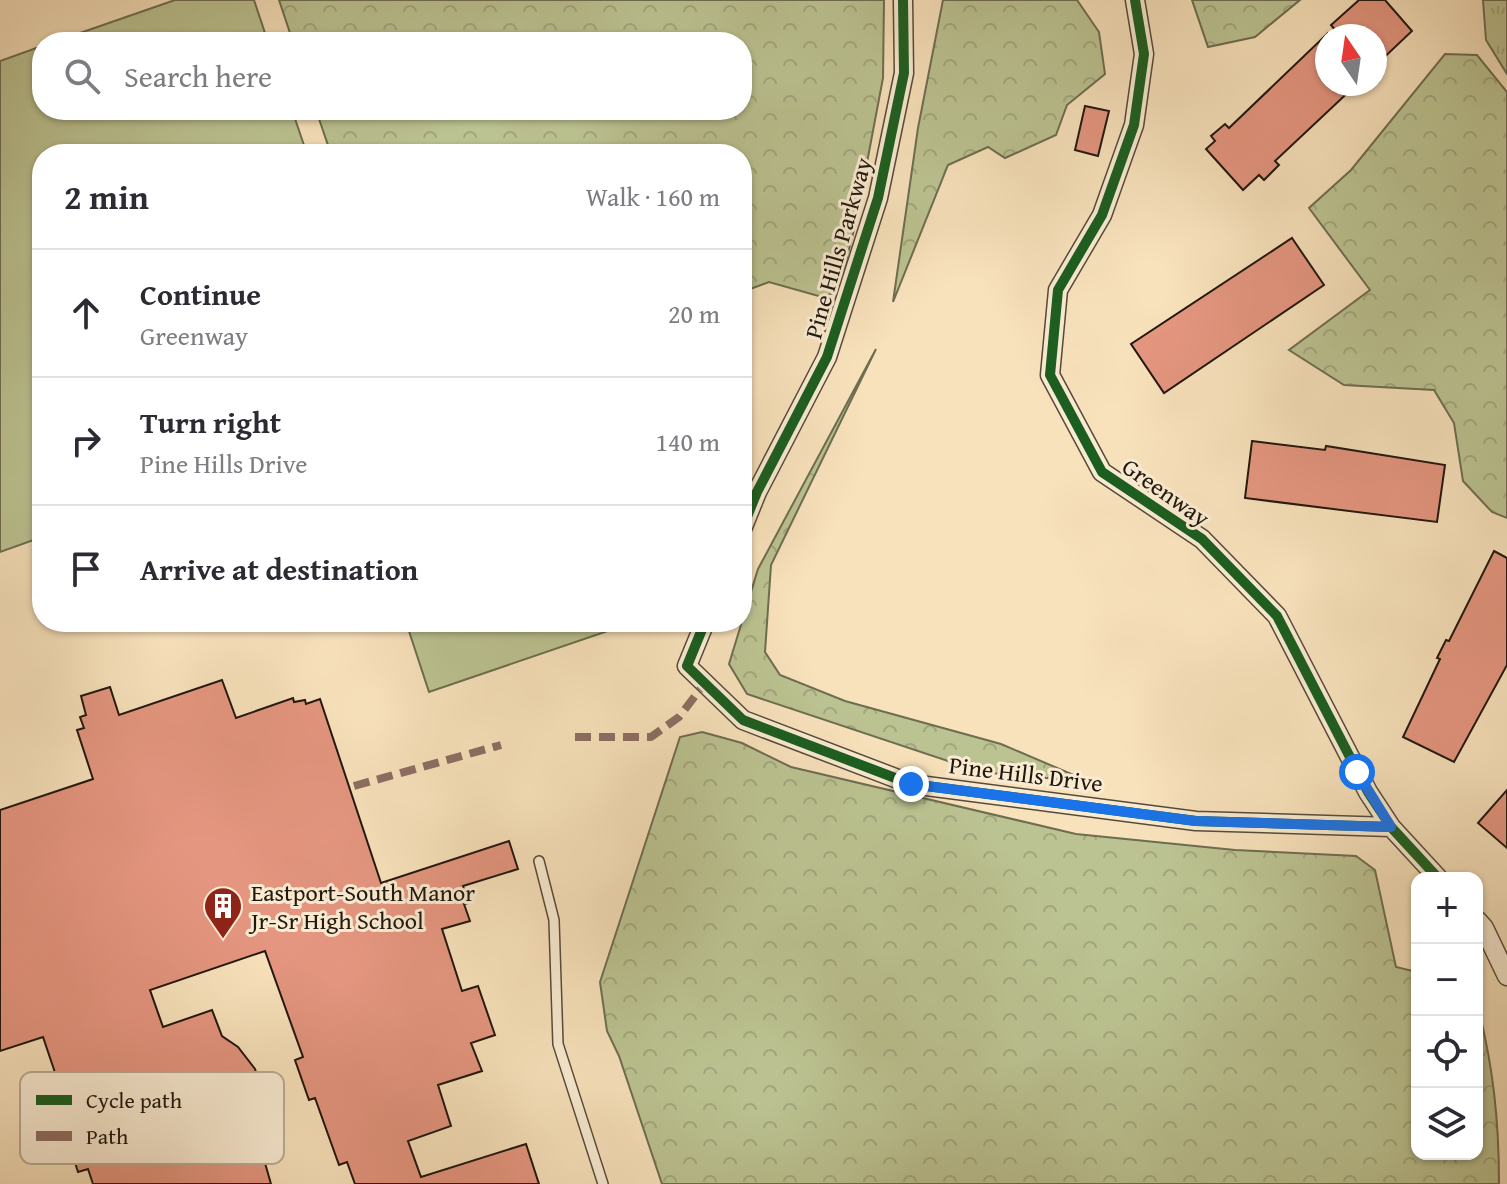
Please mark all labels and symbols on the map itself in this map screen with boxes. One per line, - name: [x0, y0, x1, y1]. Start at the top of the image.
- north arrow: [1315, 24, 1387, 96]
- street label: Pine Hills Parkway: [795, 153, 881, 343]
- street label: Greenway: [1115, 449, 1217, 535]
- street label: Pine Hills Drive: [947, 747, 1105, 801]
- route start: [1339, 754, 1375, 790]
- route end: [893, 766, 929, 802]
- place label: Eastport-South Manor Jr-Sr High School: [248, 875, 475, 938]
- building icon: Eastport-South Manor Jr-Sr High School: [202, 885, 244, 940]
- legend: [20, 1072, 284, 1164]
- text: Cycle path: [86, 1084, 183, 1116]
- text: Path: [86, 1120, 129, 1152]

